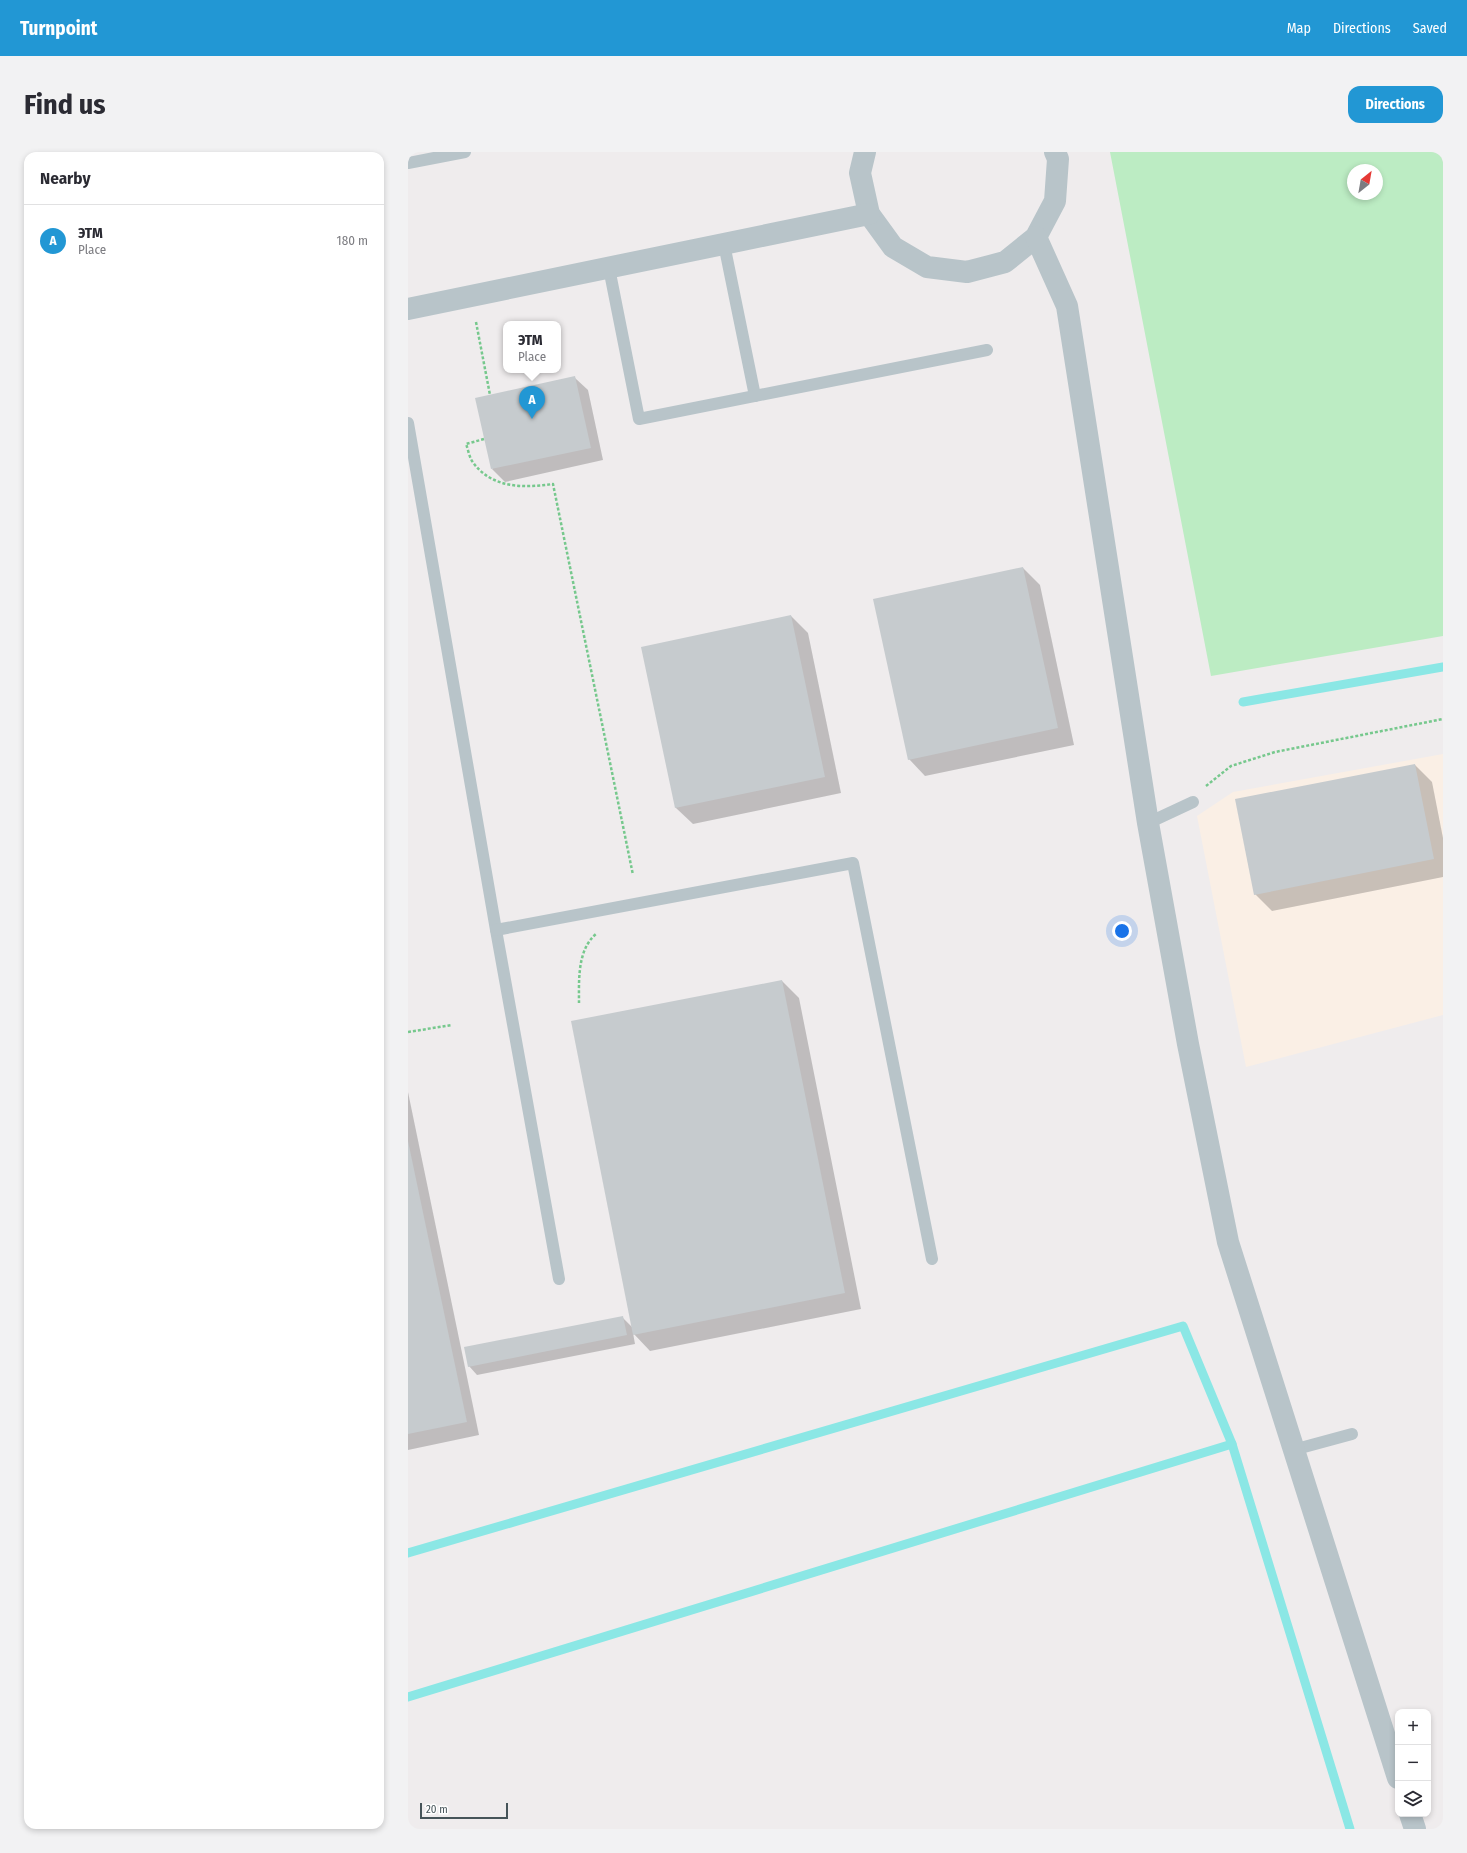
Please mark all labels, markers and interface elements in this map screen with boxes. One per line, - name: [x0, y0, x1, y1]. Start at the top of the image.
- text: Turnpoint: [20, 17, 97, 40]
- text: Map: [1287, 20, 1311, 37]
- text: Directions: [1333, 20, 1391, 37]
- text: Saved: [1413, 20, 1447, 37]
- button: Directions: [1348, 86, 1443, 123]
- text: Find us: [24, 88, 106, 121]
- north arrow: [1347, 164, 1383, 200]
- text: Nearby: [40, 168, 91, 189]
- text: ЭТМ: [78, 224, 103, 242]
- text: A: [49, 233, 57, 248]
- text: 180 m: [337, 233, 368, 248]
- text: Place: [78, 242, 106, 257]
- popup: [503, 321, 561, 373]
- text: ЭТМ: [518, 331, 543, 349]
- text: Place: [518, 349, 546, 364]
- pin: A: [519, 386, 545, 419]
- your location: [1112, 921, 1132, 941]
- map controls: [1395, 1709, 1431, 1817]
- button: +: [1395, 1709, 1431, 1745]
- button: −: [1395, 1745, 1431, 1781]
- button: layers: [1395, 1781, 1431, 1817]
- scale bar: [420, 1801, 508, 1820]
- text: 20 m: [426, 1803, 448, 1816]

